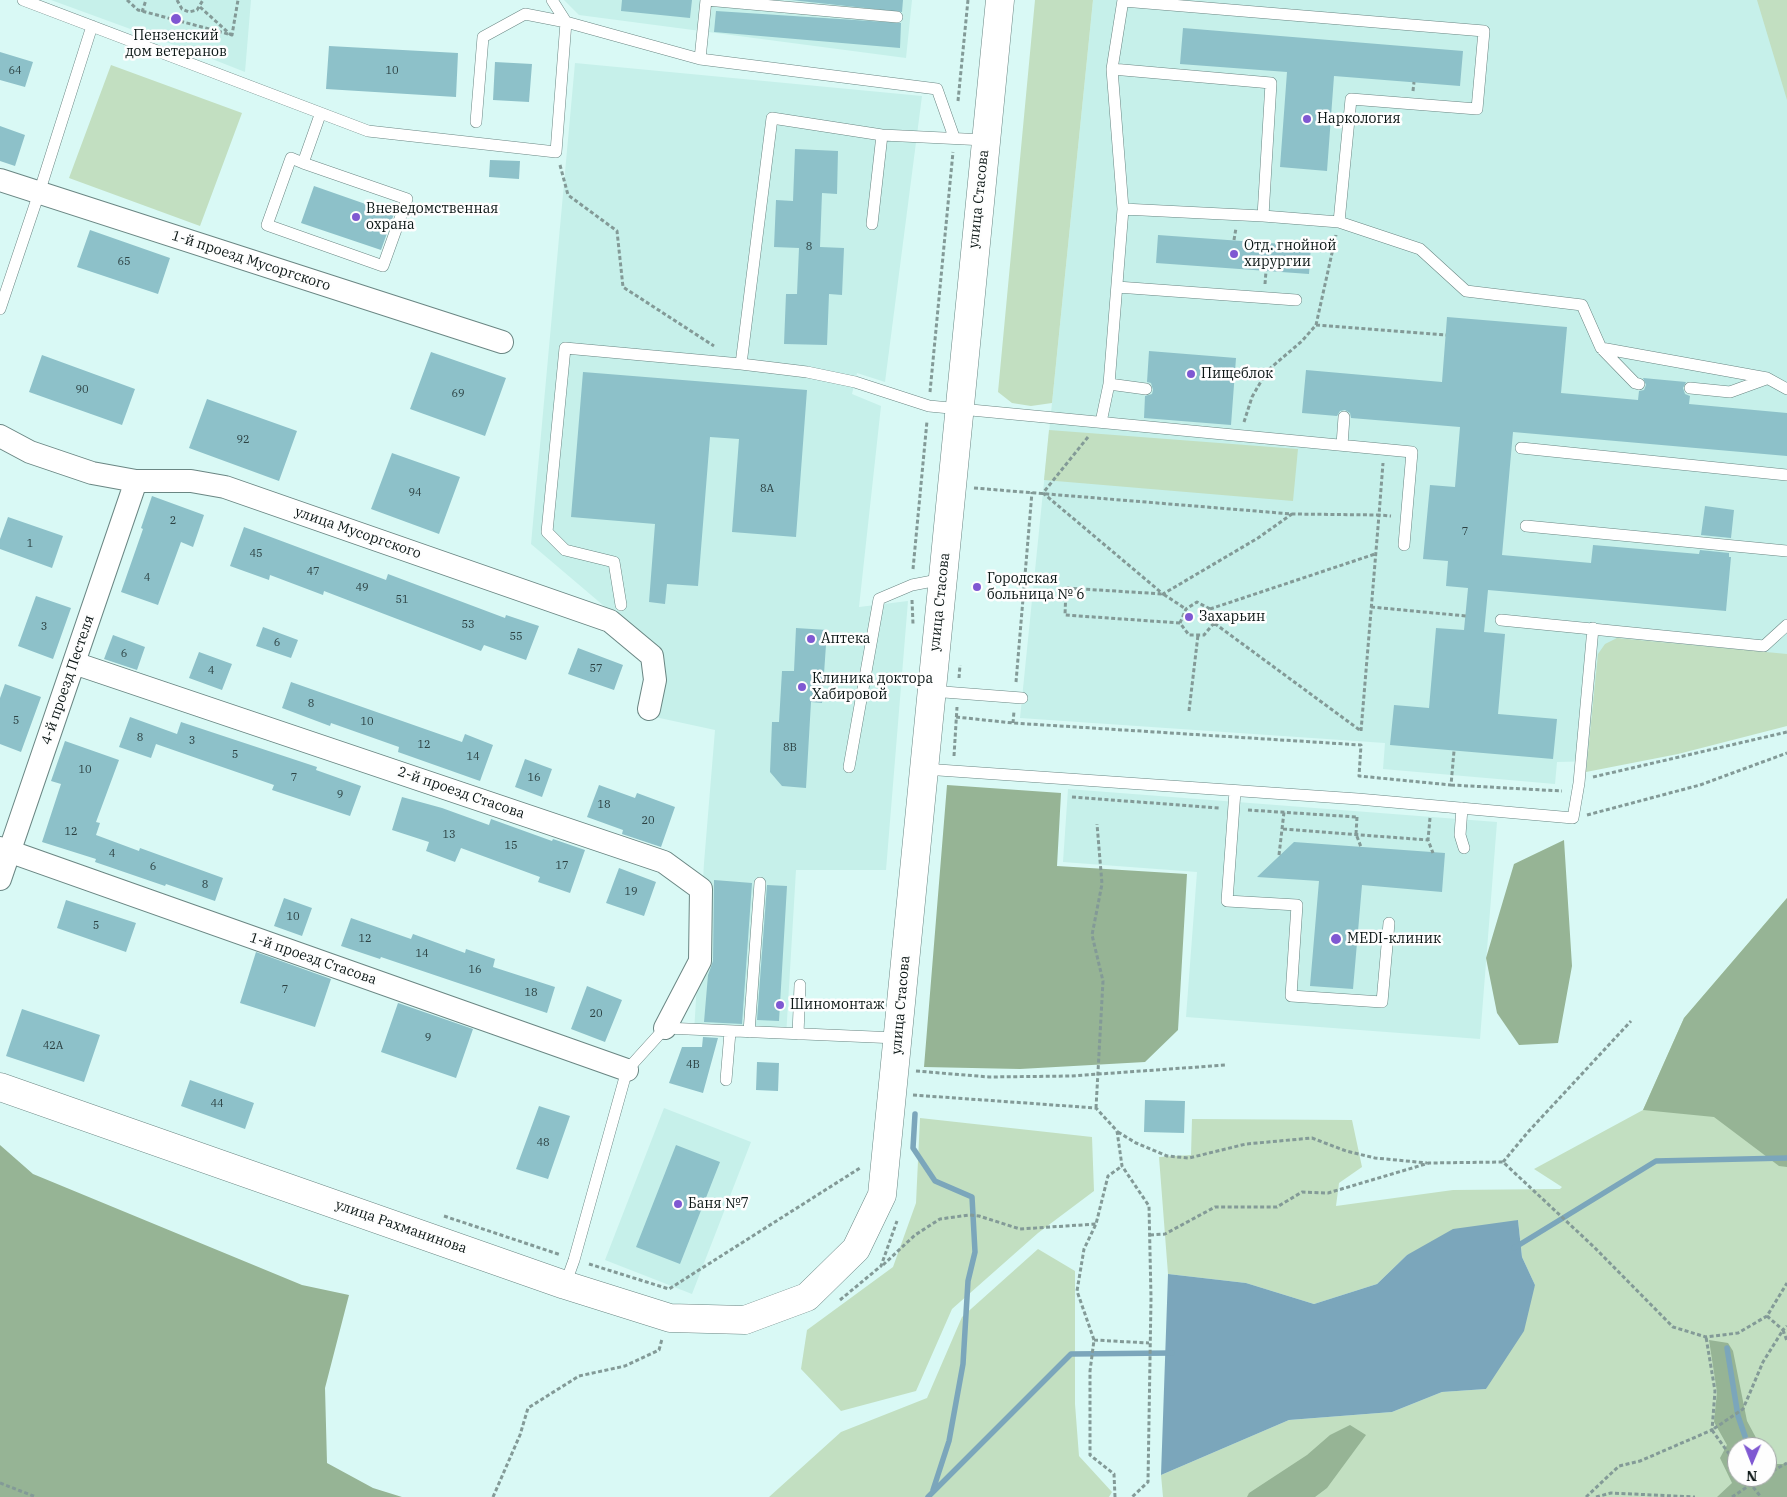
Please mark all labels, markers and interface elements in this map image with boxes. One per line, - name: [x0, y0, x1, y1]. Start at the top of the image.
- marker: Пензенский дом ветеранов: [169, 12, 183, 26]
- place label: Пензенский дом ветеранов: [125, 28, 227, 60]
- house number: 64: [8, 64, 22, 78]
- house number: 10: [385, 64, 399, 78]
- place label: Наркология: [1317, 111, 1401, 127]
- marker: Наркология: [1301, 113, 1313, 125]
- street label: улица Стасова: [965, 149, 993, 249]
- place label: Вневедомственная охрана: [366, 201, 498, 233]
- marker: Вневедомственная охрана: [350, 211, 362, 223]
- street label: 1-й проезд Мусоргского: [169, 227, 333, 295]
- place label: Отд. гнойной хирургии: [1244, 238, 1336, 270]
- house number: 8: [806, 240, 812, 254]
- marker: Отд. гнойной хирургии: [1228, 248, 1240, 260]
- house number: 65: [117, 255, 131, 269]
- place label: Пищеблок: [1201, 366, 1273, 382]
- marker: Пищеблок: [1185, 368, 1197, 380]
- house number: 90: [75, 383, 89, 397]
- house number: 69: [451, 387, 465, 401]
- house number: 92: [236, 433, 250, 447]
- house number: 8А: [760, 482, 774, 496]
- house number: 94: [408, 486, 422, 500]
- street label: улица Мусоргского: [293, 503, 423, 563]
- house number: 2: [170, 514, 176, 528]
- house number: 7: [1462, 525, 1468, 539]
- house number: 1: [27, 537, 33, 551]
- house number: 45: [249, 547, 263, 561]
- street label: улица Стасова: [926, 552, 954, 652]
- house number: 47: [306, 565, 320, 579]
- house number: 4: [144, 571, 150, 585]
- place label: Городская больница № 6: [987, 571, 1085, 604]
- house number: 49: [355, 581, 369, 595]
- marker: Городская больница № 6: [971, 581, 983, 593]
- house number: 51: [395, 593, 409, 607]
- place label: Захарьин: [1199, 609, 1265, 625]
- marker: Захарьин: [1183, 611, 1195, 623]
- street label: 4-й проезд Пестеля: [38, 613, 98, 747]
- house number: 53: [461, 618, 475, 632]
- house number: 3: [41, 620, 47, 634]
- house number: 55: [509, 630, 523, 644]
- place label: Аптека: [821, 631, 870, 647]
- marker: Аптека: [805, 633, 817, 645]
- house number: 6: [274, 636, 280, 650]
- house number: 6: [121, 647, 127, 661]
- house number: 57: [589, 662, 603, 676]
- house number: 4: [208, 664, 214, 678]
- place label: Клиника доктора Хабировой: [812, 671, 933, 704]
- marker: Клиника доктора Хабировой: [796, 681, 808, 693]
- house number: 8: [308, 697, 314, 711]
- house number: 5: [13, 714, 19, 728]
- house number: 10: [360, 715, 374, 729]
- house number: 8: [137, 731, 143, 745]
- house number: 3: [189, 734, 195, 748]
- house number: 12: [417, 738, 431, 752]
- house number: 8В: [783, 741, 797, 755]
- house number: 5: [232, 748, 238, 762]
- house number: 14: [466, 750, 480, 764]
- house number: 10: [78, 763, 92, 777]
- street label: 2-й проезд Стасова: [395, 763, 527, 823]
- house number: 7: [291, 771, 297, 785]
- house number: 16: [527, 771, 541, 785]
- house number: 9: [337, 788, 343, 802]
- house number: 18: [597, 798, 611, 812]
- house number: 20: [641, 814, 655, 828]
- house number: 12: [64, 825, 78, 839]
- house number: 13: [442, 828, 456, 842]
- house number: 15: [504, 839, 518, 853]
- house number: 4: [109, 847, 115, 861]
- house number: 17: [555, 859, 569, 873]
- house number: 6: [150, 860, 156, 874]
- house number: 8: [202, 878, 208, 892]
- house number: 19: [624, 885, 638, 899]
- house number: 10: [286, 910, 300, 924]
- house number: 5: [93, 919, 99, 933]
- street label: 1-й проезд Стасова: [247, 929, 379, 989]
- place label: MEDI-клиник: [1347, 931, 1441, 947]
- house number: 12: [358, 932, 372, 946]
- marker: MEDI-клиник: [1329, 932, 1343, 946]
- house number: 14: [415, 947, 429, 961]
- street label: улица Стасова: [888, 955, 914, 1055]
- house number: 16: [468, 963, 482, 977]
- house number: 7: [282, 983, 288, 997]
- house number: 18: [524, 986, 538, 1000]
- place label: Шиномонтаж: [790, 997, 884, 1013]
- marker: Шиномонтаж: [774, 999, 786, 1011]
- house number: 20: [589, 1007, 603, 1021]
- house number: 9: [425, 1031, 431, 1045]
- house number: 42А: [43, 1039, 63, 1053]
- house number: 4В: [686, 1058, 700, 1072]
- house number: 44: [210, 1097, 224, 1111]
- house number: 48: [536, 1136, 550, 1150]
- place label: Баня №7: [688, 1196, 749, 1212]
- street label: улица Рахманинова: [333, 1197, 469, 1257]
- marker: Баня №7: [672, 1198, 684, 1210]
- north arrow: [1727, 1437, 1777, 1487]
- text: N: [1746, 1467, 1757, 1485]

